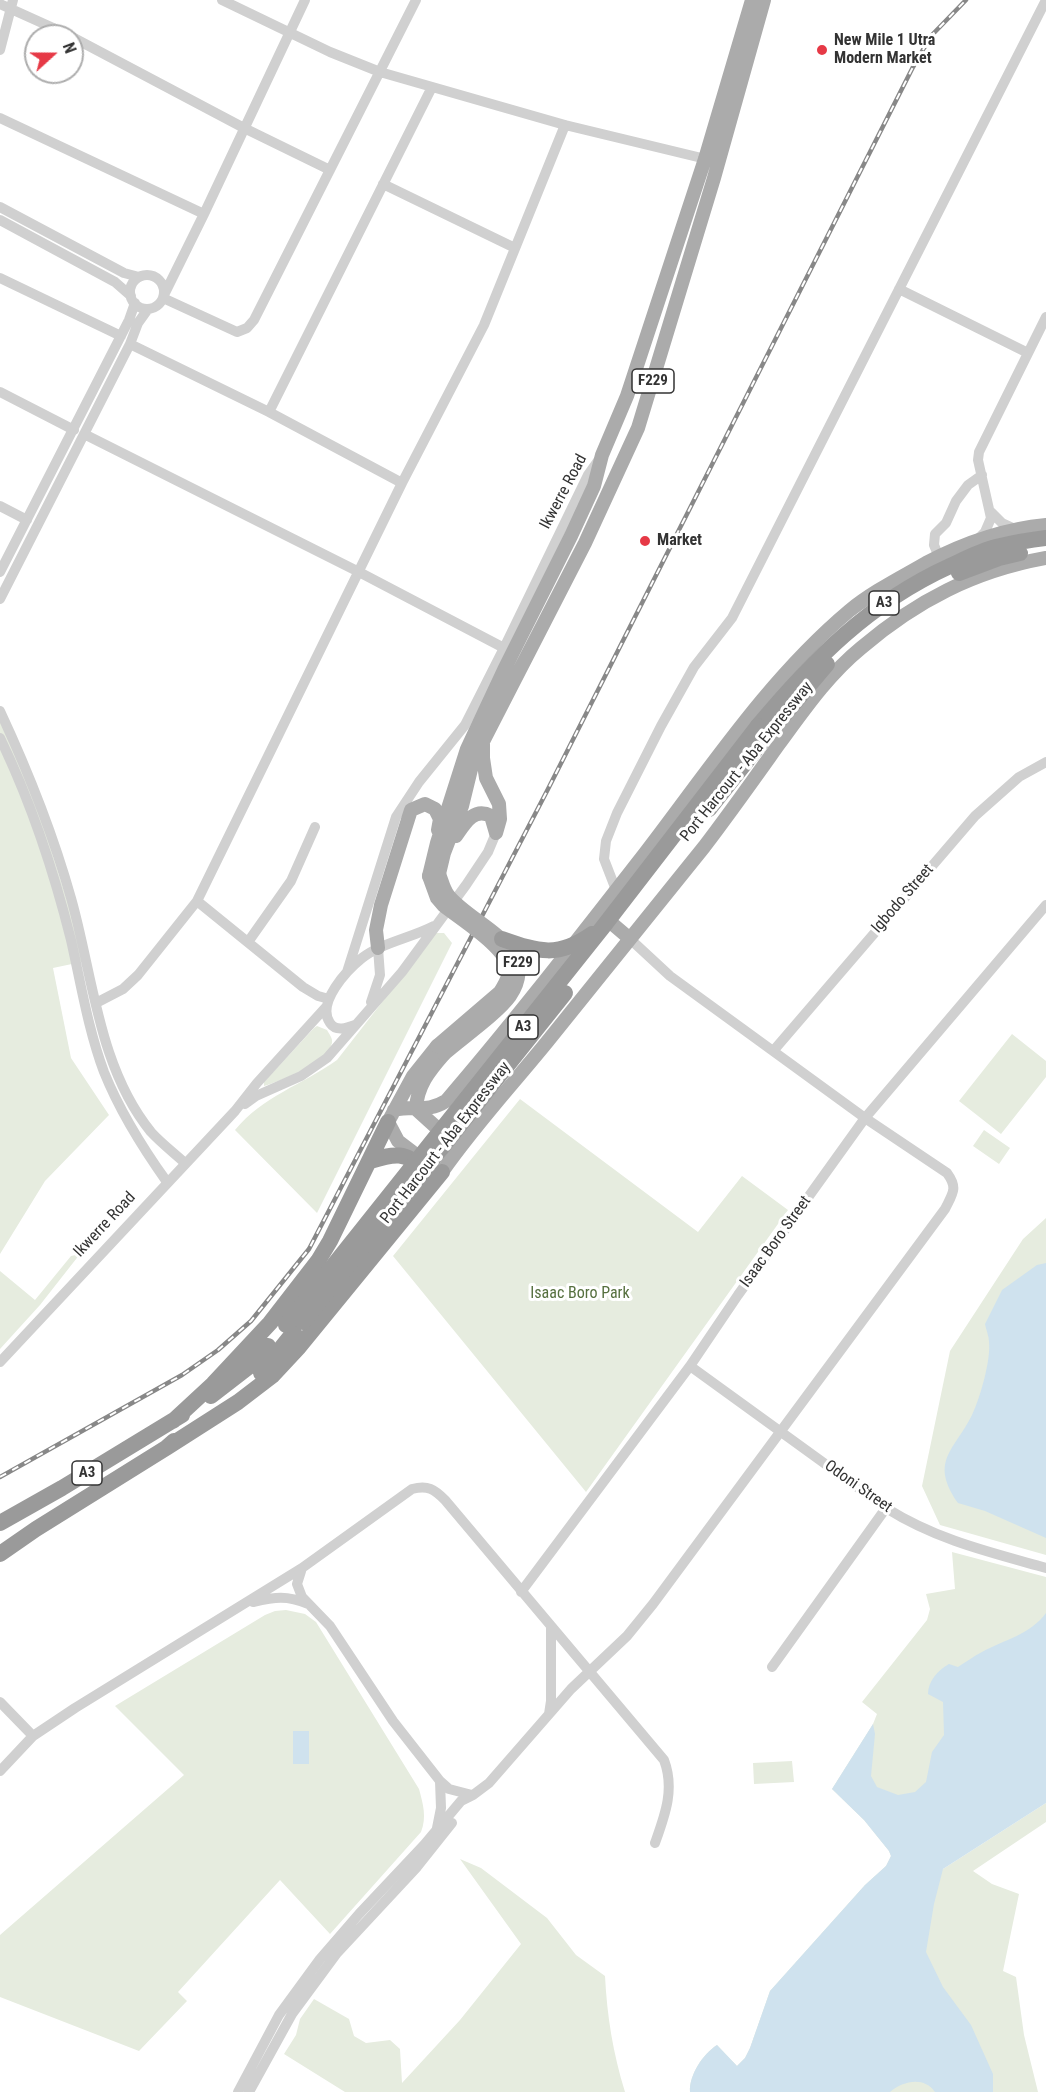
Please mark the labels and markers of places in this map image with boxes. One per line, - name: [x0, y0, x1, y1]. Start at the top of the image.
- place label: New Mile 1 Utra Modern Market: [834, 31, 935, 69]
- marker: New Mile 1 Utra Modern Market: [815, 43, 829, 57]
- place label: Market: [657, 531, 702, 551]
- marker: Market: [638, 534, 652, 548]

